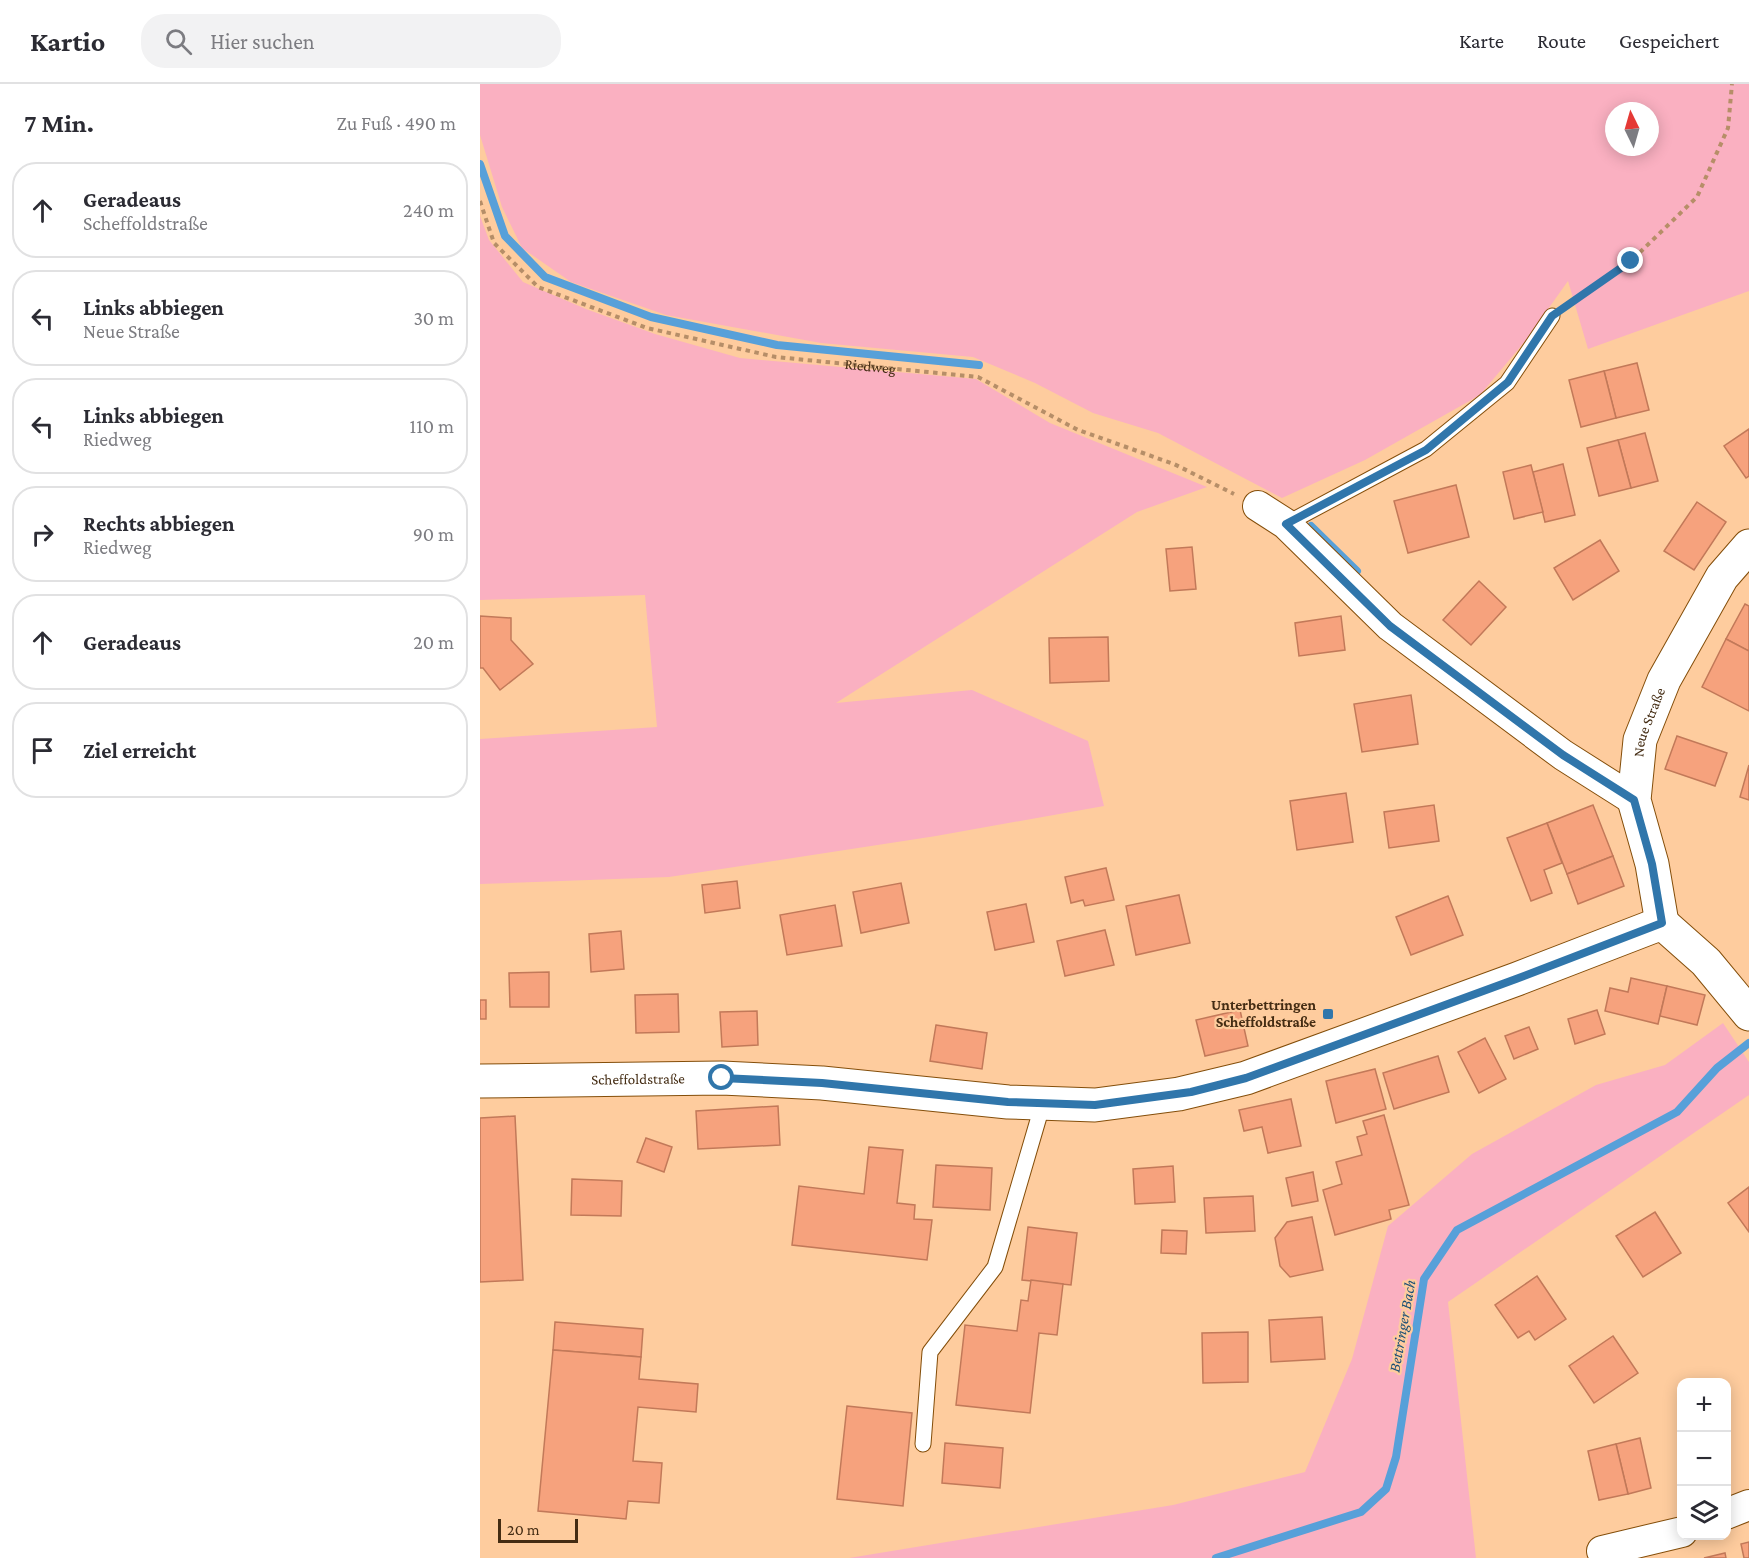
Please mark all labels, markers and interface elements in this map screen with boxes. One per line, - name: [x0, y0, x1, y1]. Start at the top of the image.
- search box: [141, 14, 561, 68]
- icon: search: [162, 25, 195, 58]
- text: Kartio: [30, 26, 105, 57]
- text: Hier suchen: [210, 29, 315, 54]
- text: Karte: [1459, 29, 1504, 53]
- text: Route: [1537, 29, 1586, 53]
- text: Gespeichert: [1619, 29, 1719, 53]
- north arrow: [1605, 102, 1659, 156]
- text: 7 Min.: [24, 109, 94, 138]
- text: Zu Fuß · 490 m: [337, 112, 456, 134]
- text: Geradeaus: [83, 187, 181, 212]
- icon: ahead: [26, 194, 59, 227]
- text: 240 m: [403, 199, 454, 221]
- text: Scheffoldstraße: [83, 212, 208, 234]
- route end: [1617, 247, 1643, 273]
- text: Links abbiegen: [83, 295, 224, 320]
- icon: left: [26, 302, 59, 335]
- text: 30 m: [413, 307, 454, 329]
- text: Neue Straße: [83, 320, 180, 342]
- street label: Riedweg: [844, 356, 897, 378]
- text: Links abbiegen: [83, 403, 224, 428]
- icon: left: [26, 410, 59, 443]
- text: 110 m: [410, 415, 454, 437]
- text: Riedweg: [83, 428, 152, 450]
- text: Rechts abbiegen: [83, 511, 235, 536]
- icon: right: [26, 518, 59, 551]
- text: 90 m: [413, 523, 454, 545]
- text: Riedweg: [83, 536, 152, 558]
- icon: ahead: [26, 626, 59, 659]
- text: Geradeaus: [83, 630, 181, 655]
- text: 20 m: [413, 631, 454, 653]
- street label: Neue Straße: [1630, 685, 1668, 758]
- icon: arrive: [26, 734, 59, 767]
- text: Ziel erreicht: [83, 738, 196, 763]
- place label: Unterbettringen Scheffoldstraße: [1211, 997, 1316, 1030]
- marker: Unterbettringen Scheffoldstraße: [1321, 1007, 1335, 1021]
- route start: [708, 1064, 734, 1090]
- street label: Scheffoldstraße: [591, 1070, 685, 1088]
- water label: Bettringer Bach: [1386, 1278, 1420, 1374]
- map controls: [1677, 1378, 1731, 1540]
- button: +: [1677, 1378, 1731, 1432]
- button: −: [1677, 1432, 1731, 1486]
- button: layers: [1677, 1486, 1731, 1540]
- scale bar: [498, 1516, 578, 1544]
- text: 20 m: [507, 1521, 540, 1538]

